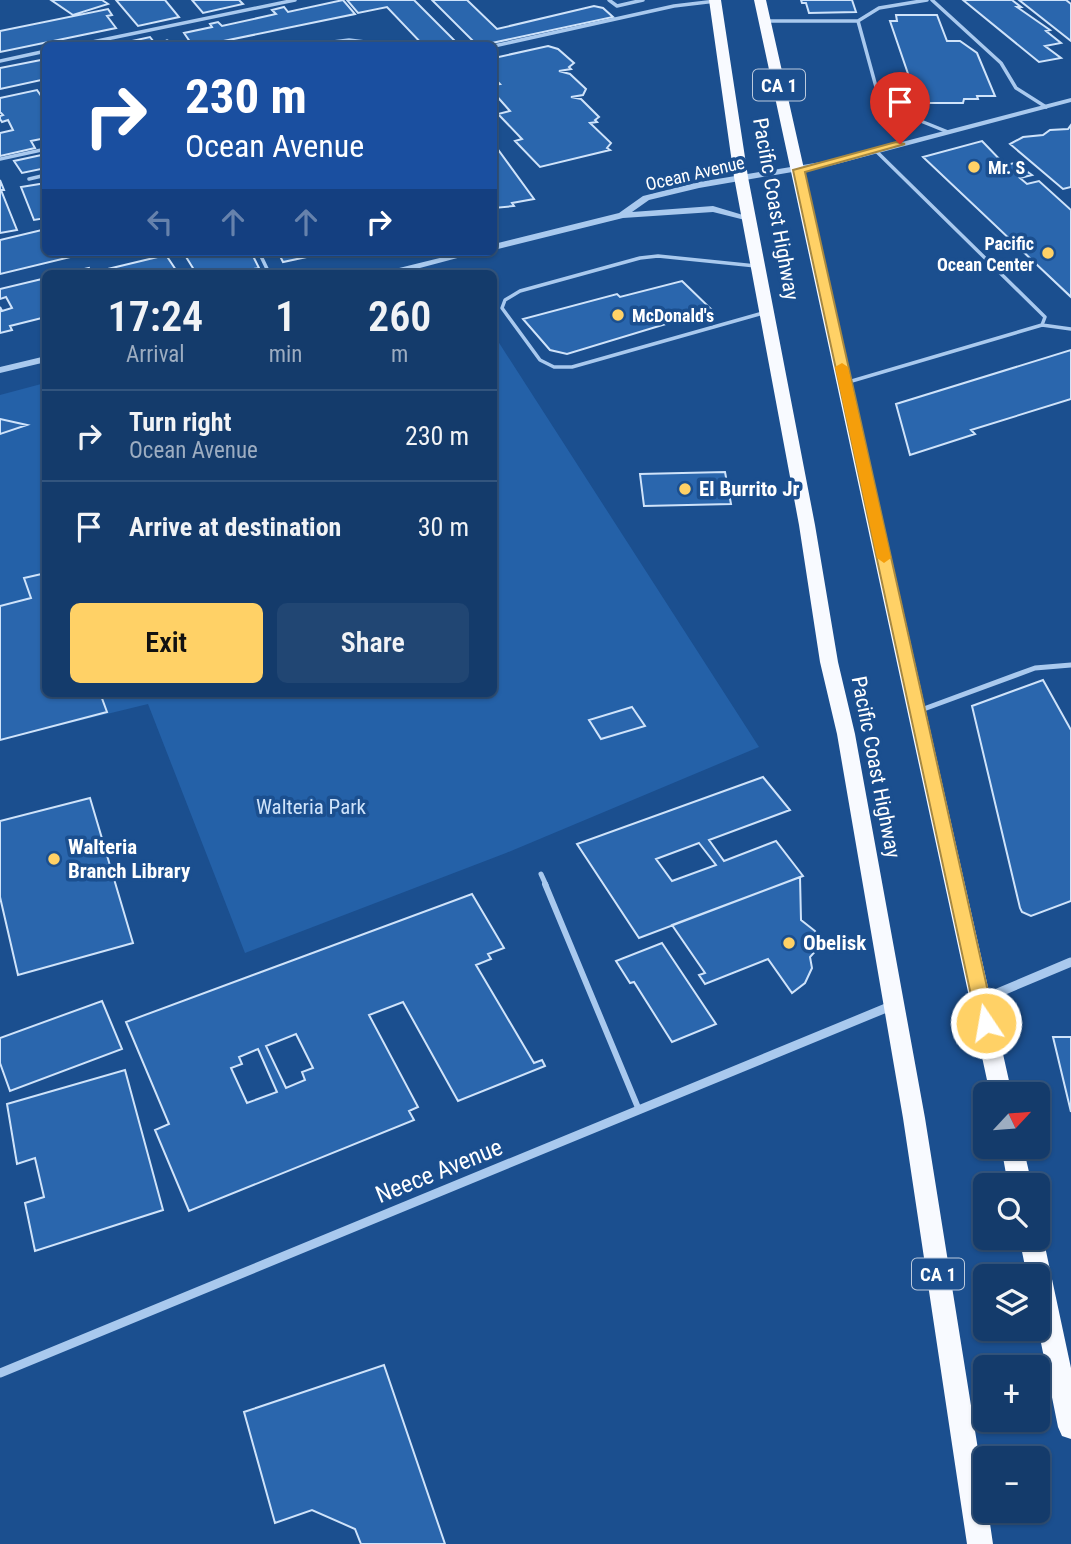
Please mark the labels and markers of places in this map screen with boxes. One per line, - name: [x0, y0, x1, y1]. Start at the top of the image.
- pin: [870, 72, 930, 144]
- place label: Mr. S: [988, 157, 1025, 178]
- marker: Mr. S: [966, 159, 982, 175]
- place label: Pacific Ocean Center: [937, 233, 1034, 275]
- marker: Pacific Ocean Center: [1040, 245, 1056, 261]
- place label: McDonald's: [632, 305, 714, 326]
- marker: McDonald's: [610, 307, 626, 323]
- place label: El Burrito Jr: [699, 477, 799, 501]
- marker: El Burrito Jr: [677, 481, 693, 497]
- place label: Walteria Branch Library: [68, 835, 191, 883]
- marker: Walteria Branch Library: [46, 851, 62, 867]
- place label: Obelisk: [803, 931, 867, 955]
- marker: Obelisk: [781, 935, 797, 951]

